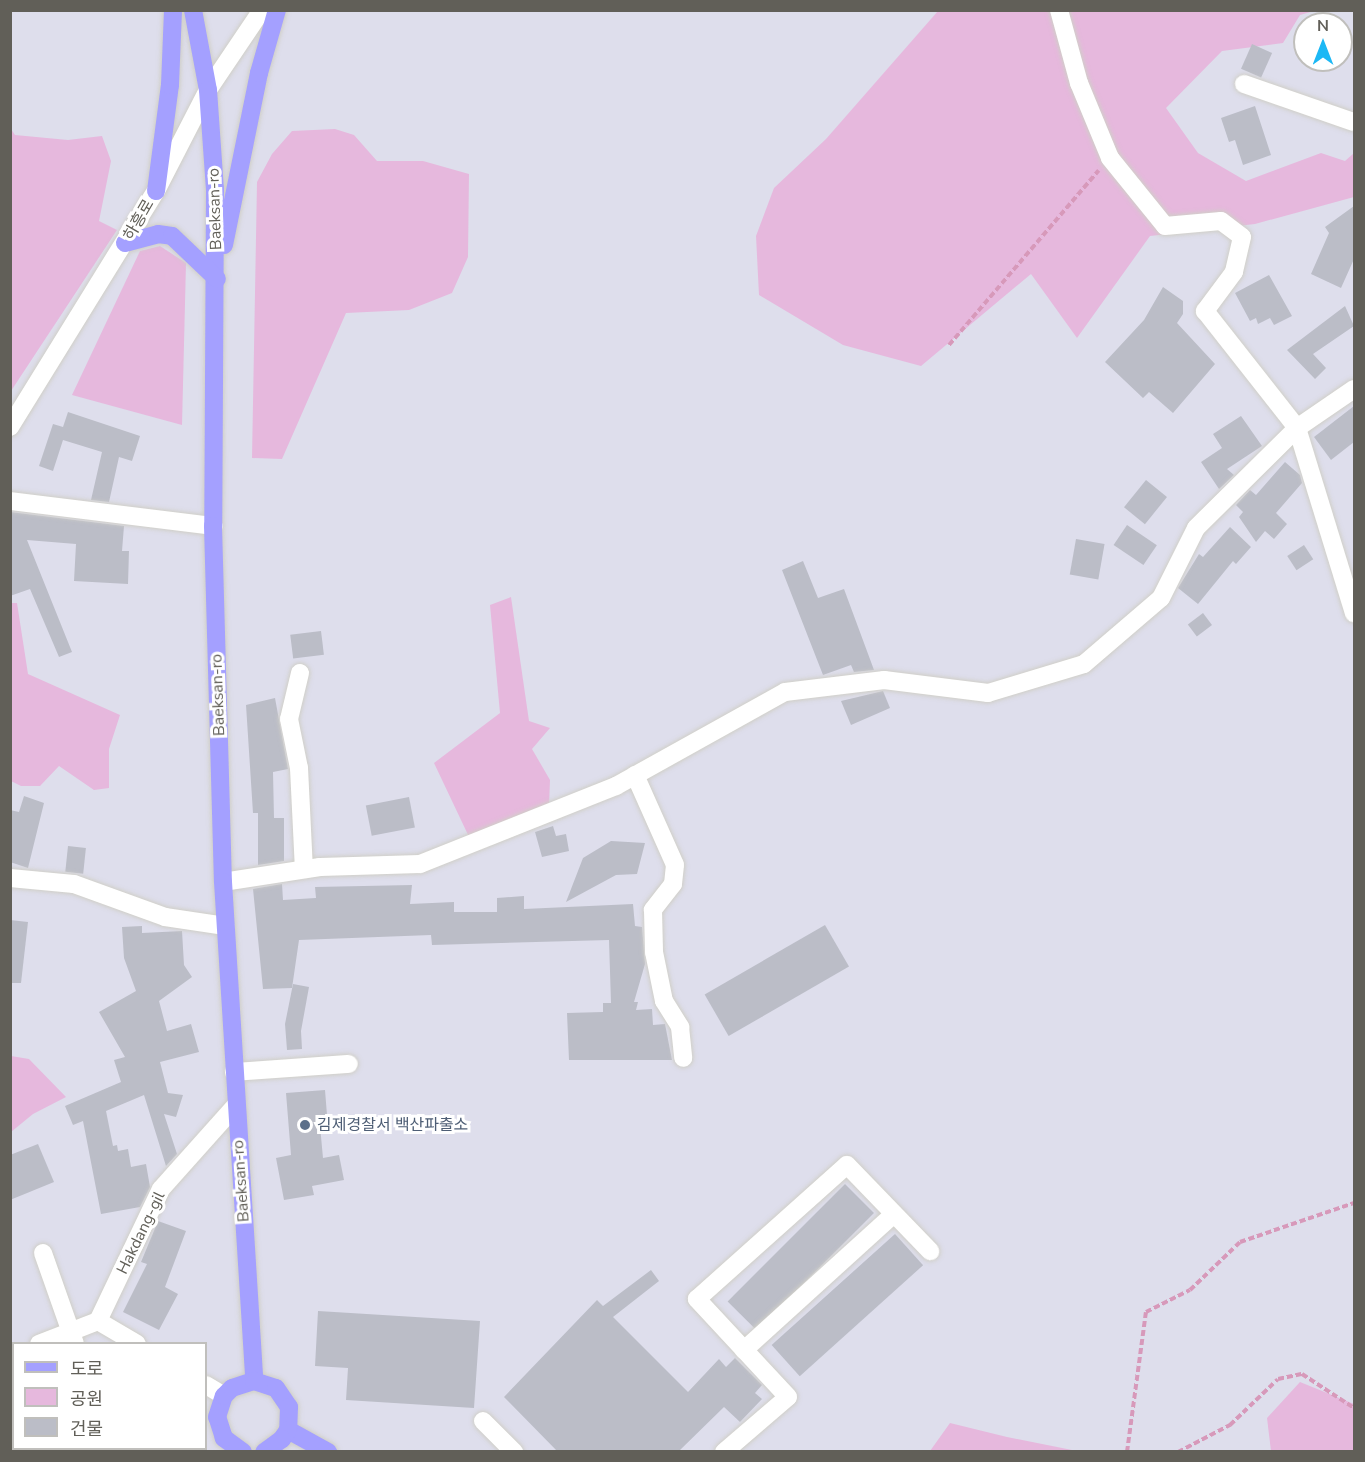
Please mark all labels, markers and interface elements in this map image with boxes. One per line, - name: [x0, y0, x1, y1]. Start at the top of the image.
- north arrow: [1293, 12, 1353, 72]
- text: N: [1317, 15, 1329, 37]
- street label: Baeksan-ro: [204, 168, 226, 250]
- street label: 하흥로: [120, 196, 158, 244]
- street label: Baeksan-ro: [207, 654, 229, 736]
- place label: 김제경찰서 백산파출소: [317, 1115, 468, 1135]
- marker: 김제경찰서 백산파출소: [298, 1118, 312, 1132]
- street label: Baeksan-ro: [229, 1139, 253, 1223]
- street label: Hakdang-gil: [113, 1189, 169, 1277]
- legend: [12, 1342, 207, 1450]
- text: 도로: [70, 1357, 103, 1381]
- text: 공원: [70, 1387, 103, 1411]
- text: 건물: [70, 1417, 103, 1441]

